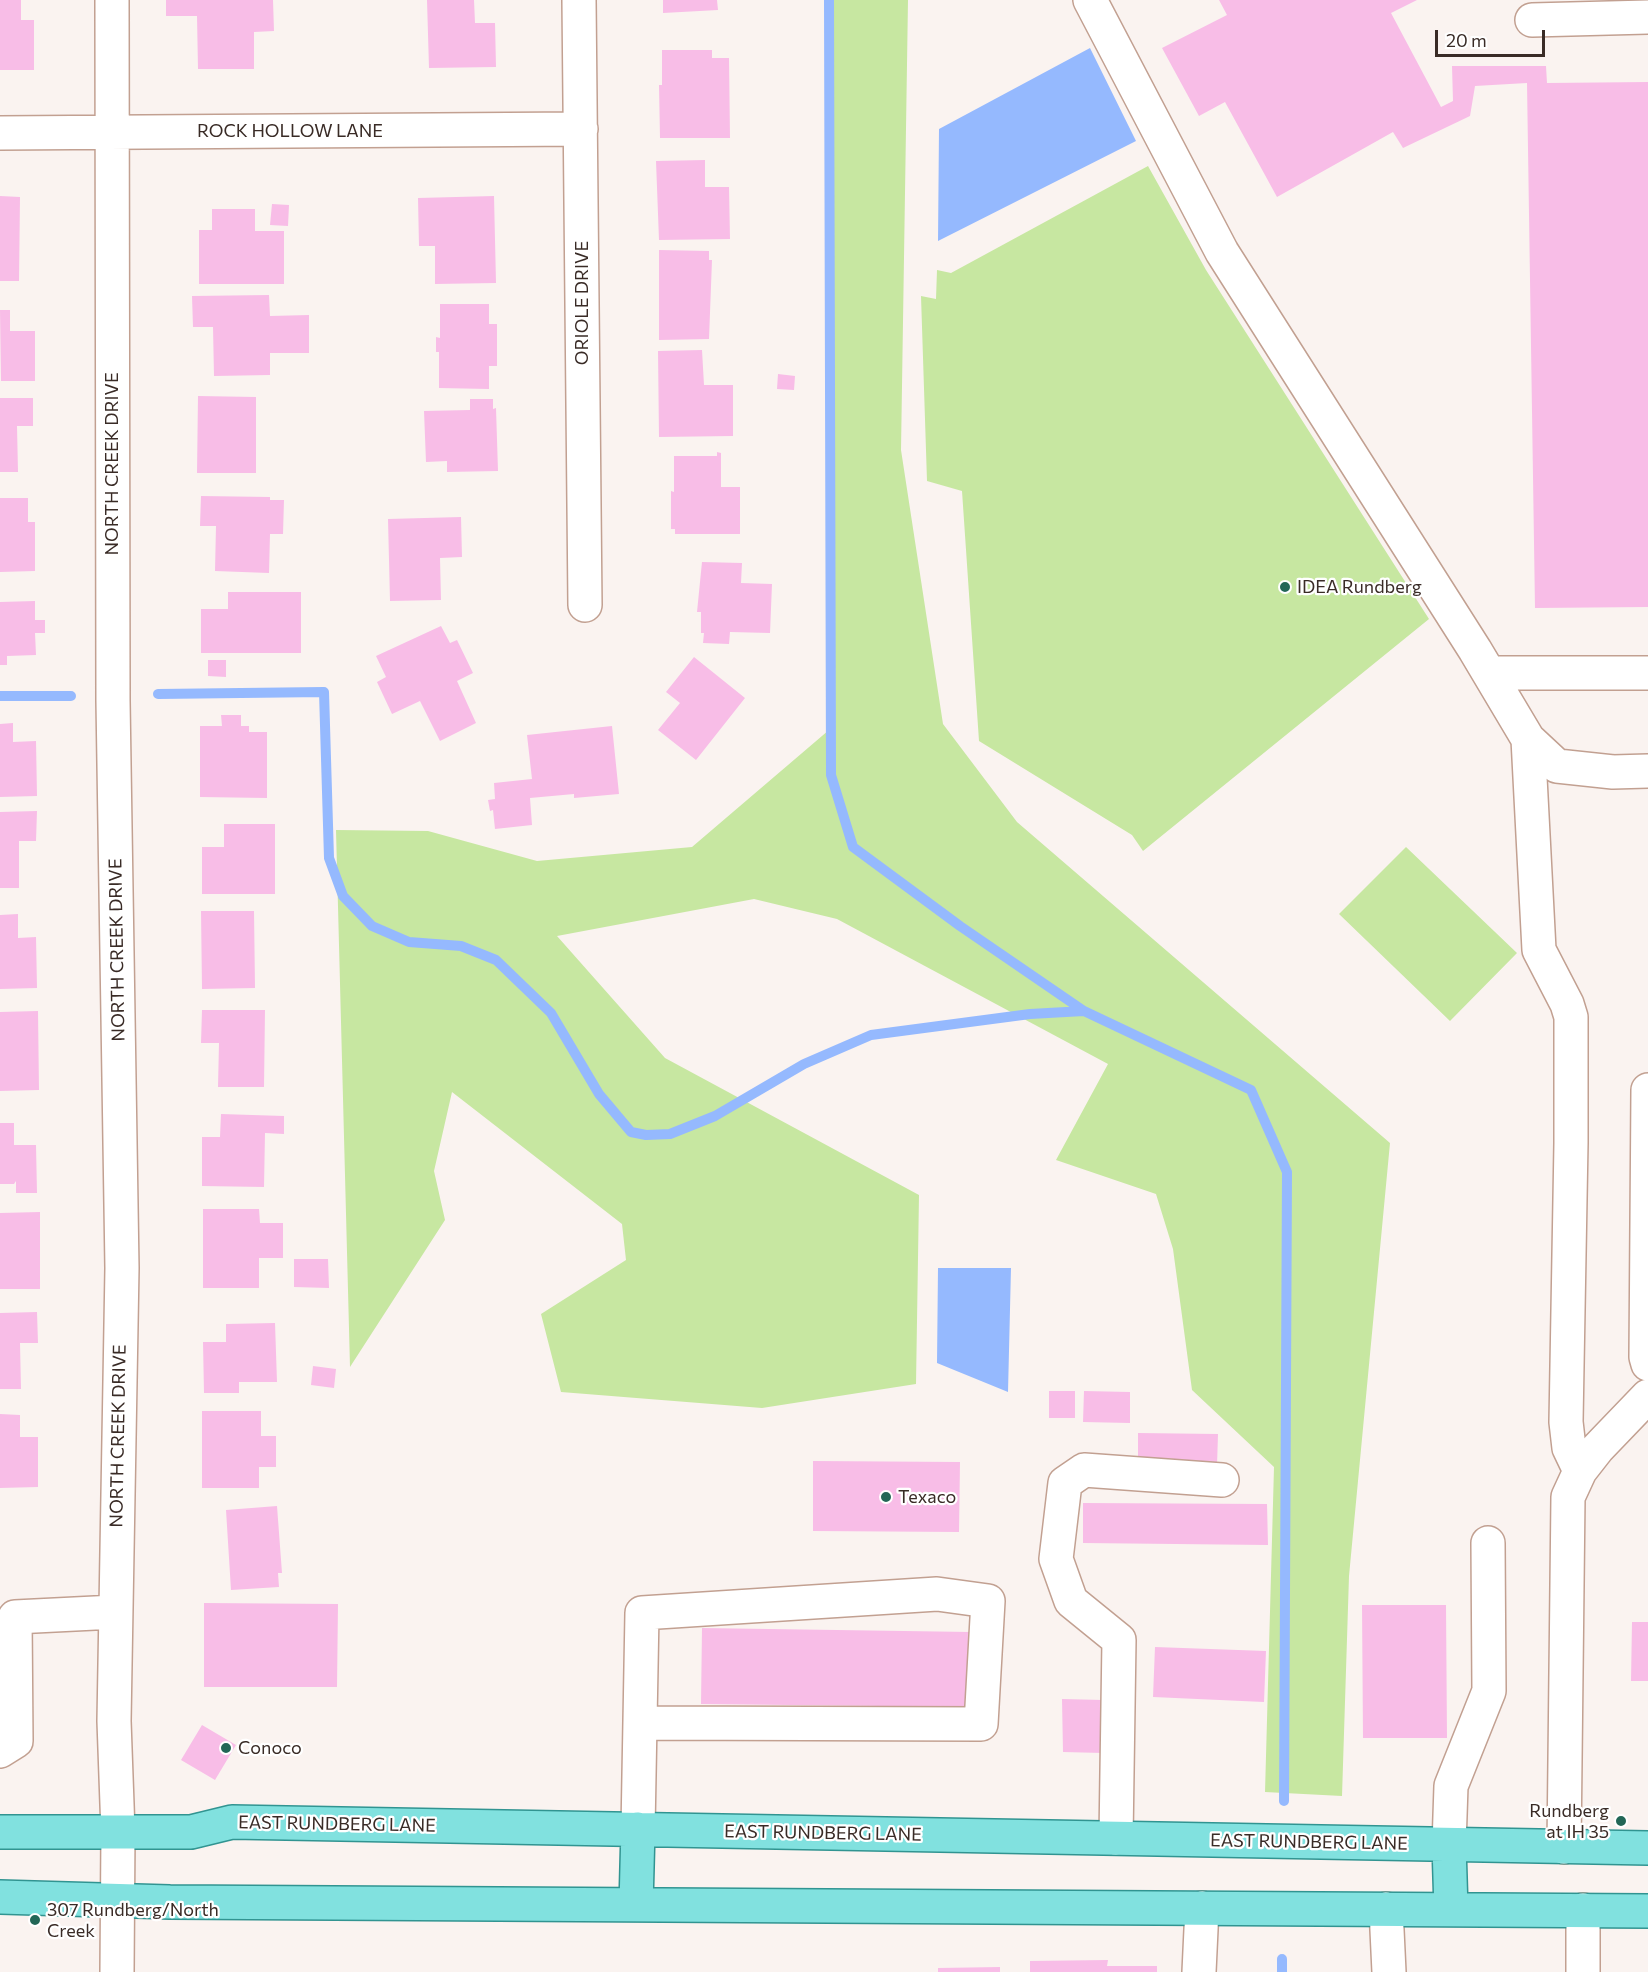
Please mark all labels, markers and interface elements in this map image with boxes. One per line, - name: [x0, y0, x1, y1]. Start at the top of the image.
- scale bar: [1438, 18, 1548, 56]
- text: 20 m: [1446, 29, 1487, 51]
- street label: ROCK HOLLOW LANE: [197, 120, 383, 142]
- street label: ORIOLE DRIVE: [571, 241, 593, 365]
- street label: NORTH CREEK DRIVE: [101, 372, 123, 556]
- place label: IDEA Rundberg: [1297, 576, 1422, 598]
- marker: IDEA Rundberg: [1278, 580, 1292, 594]
- street label: NORTH CREEK DRIVE: [105, 858, 129, 1042]
- street label: NORTH CREEK DRIVE: [106, 1344, 130, 1528]
- place label: Texaco: [898, 1486, 956, 1508]
- marker: Texaco: [879, 1490, 893, 1504]
- place label: Conoco: [238, 1737, 302, 1759]
- marker: Conoco: [219, 1741, 233, 1755]
- place label: Rundberg at IH 35: [1529, 1800, 1609, 1842]
- street label: EAST RUNDBERG LANE: [238, 1811, 436, 1837]
- marker: Rundberg at IH 35: [1614, 1814, 1628, 1828]
- street label: EAST RUNDBERG LANE: [724, 1820, 922, 1846]
- street label: EAST RUNDBERG LANE: [1210, 1829, 1408, 1855]
- place label: 307 Rundberg/North Creek: [47, 1899, 219, 1942]
- marker: 307 Rundberg/North Creek: [28, 1913, 42, 1927]

